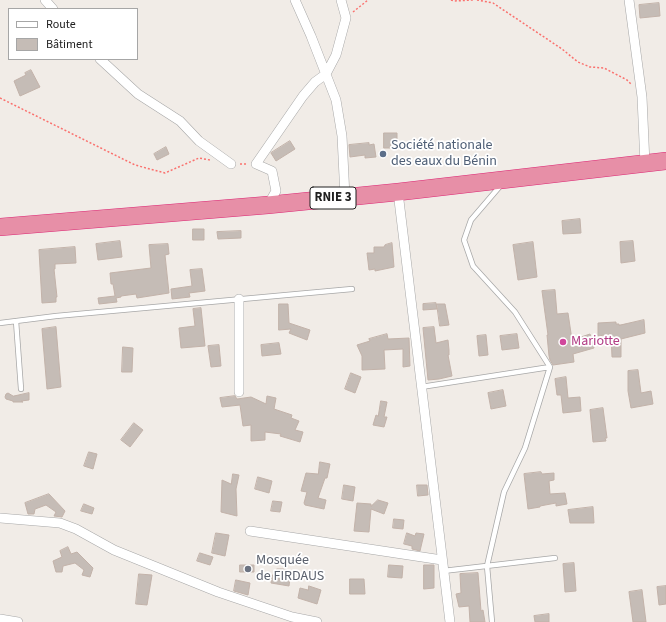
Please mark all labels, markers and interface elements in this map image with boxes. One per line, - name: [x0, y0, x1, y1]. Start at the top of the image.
- legend: [8, 8, 138, 60]
- text: Route: [46, 16, 76, 33]
- text: Bâtiment: [46, 36, 92, 53]
- place label: Société nationale des eaux du Bénin: [391, 138, 497, 170]
- marker: Société nationale des eaux du Bénin: [378, 149, 388, 159]
- road number: RNIE 3: [310, 187, 356, 209]
- place label: Mariotte: [571, 334, 620, 350]
- marker: Mariotte: [558, 337, 568, 347]
- place label: Mosquée de FIRDAUS: [256, 553, 324, 586]
- marker: Mosquée de FIRDAUS: [243, 564, 253, 574]

